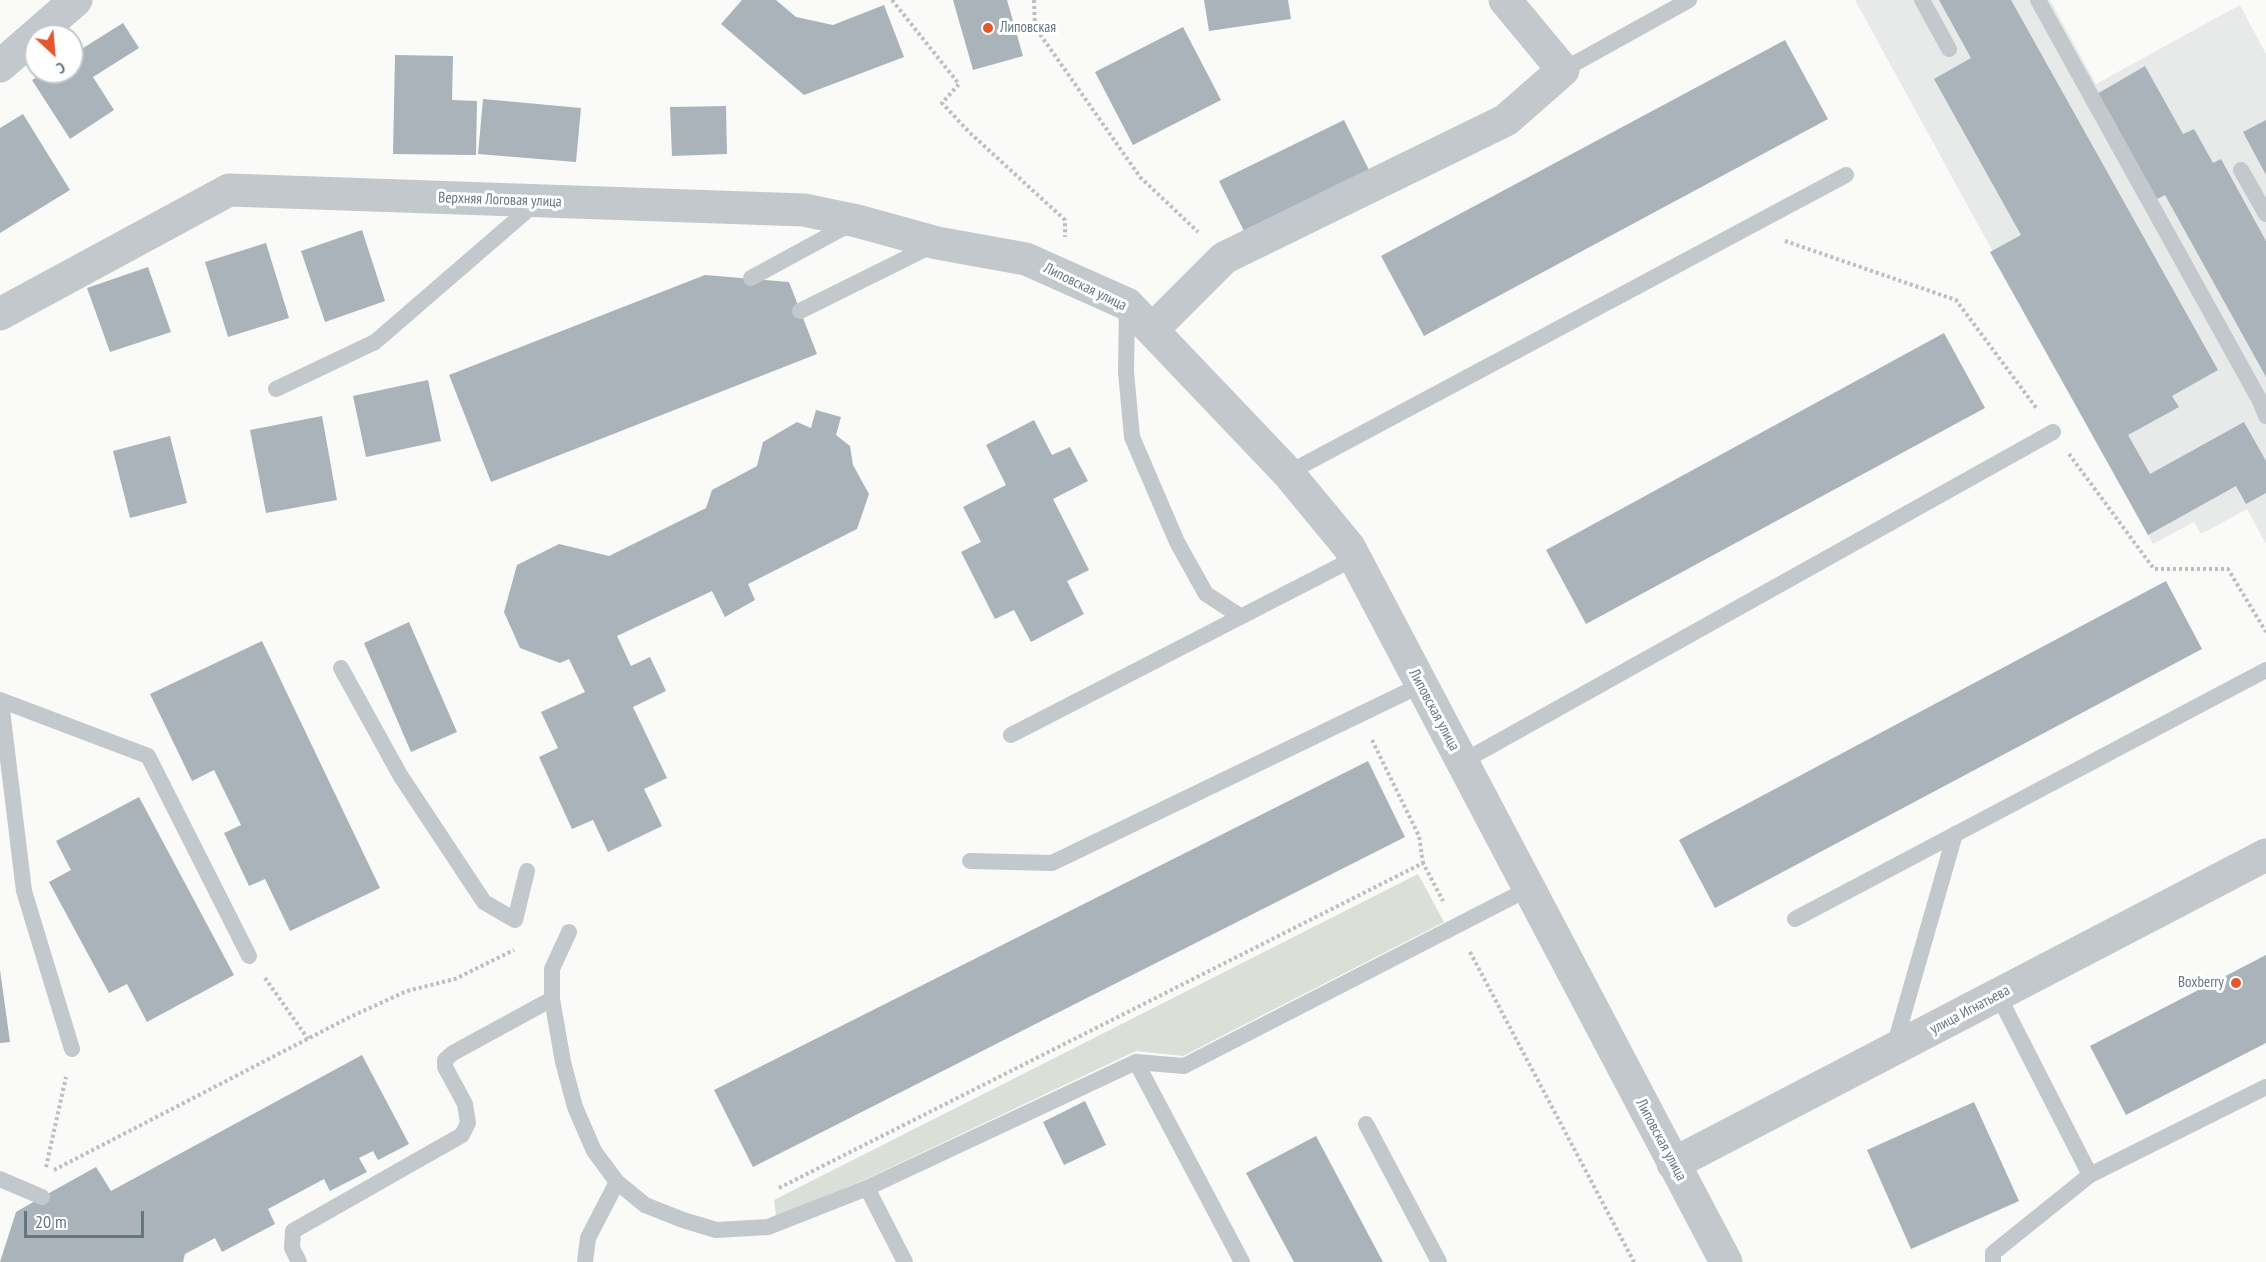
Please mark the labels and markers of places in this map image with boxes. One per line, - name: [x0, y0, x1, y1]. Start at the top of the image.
- place label: Липовская: [1000, 19, 1056, 37]
- marker: Липовская: [981, 21, 995, 35]
- place label: Boxberry: [2178, 974, 2224, 992]
- marker: Boxberry: [2229, 976, 2243, 990]

